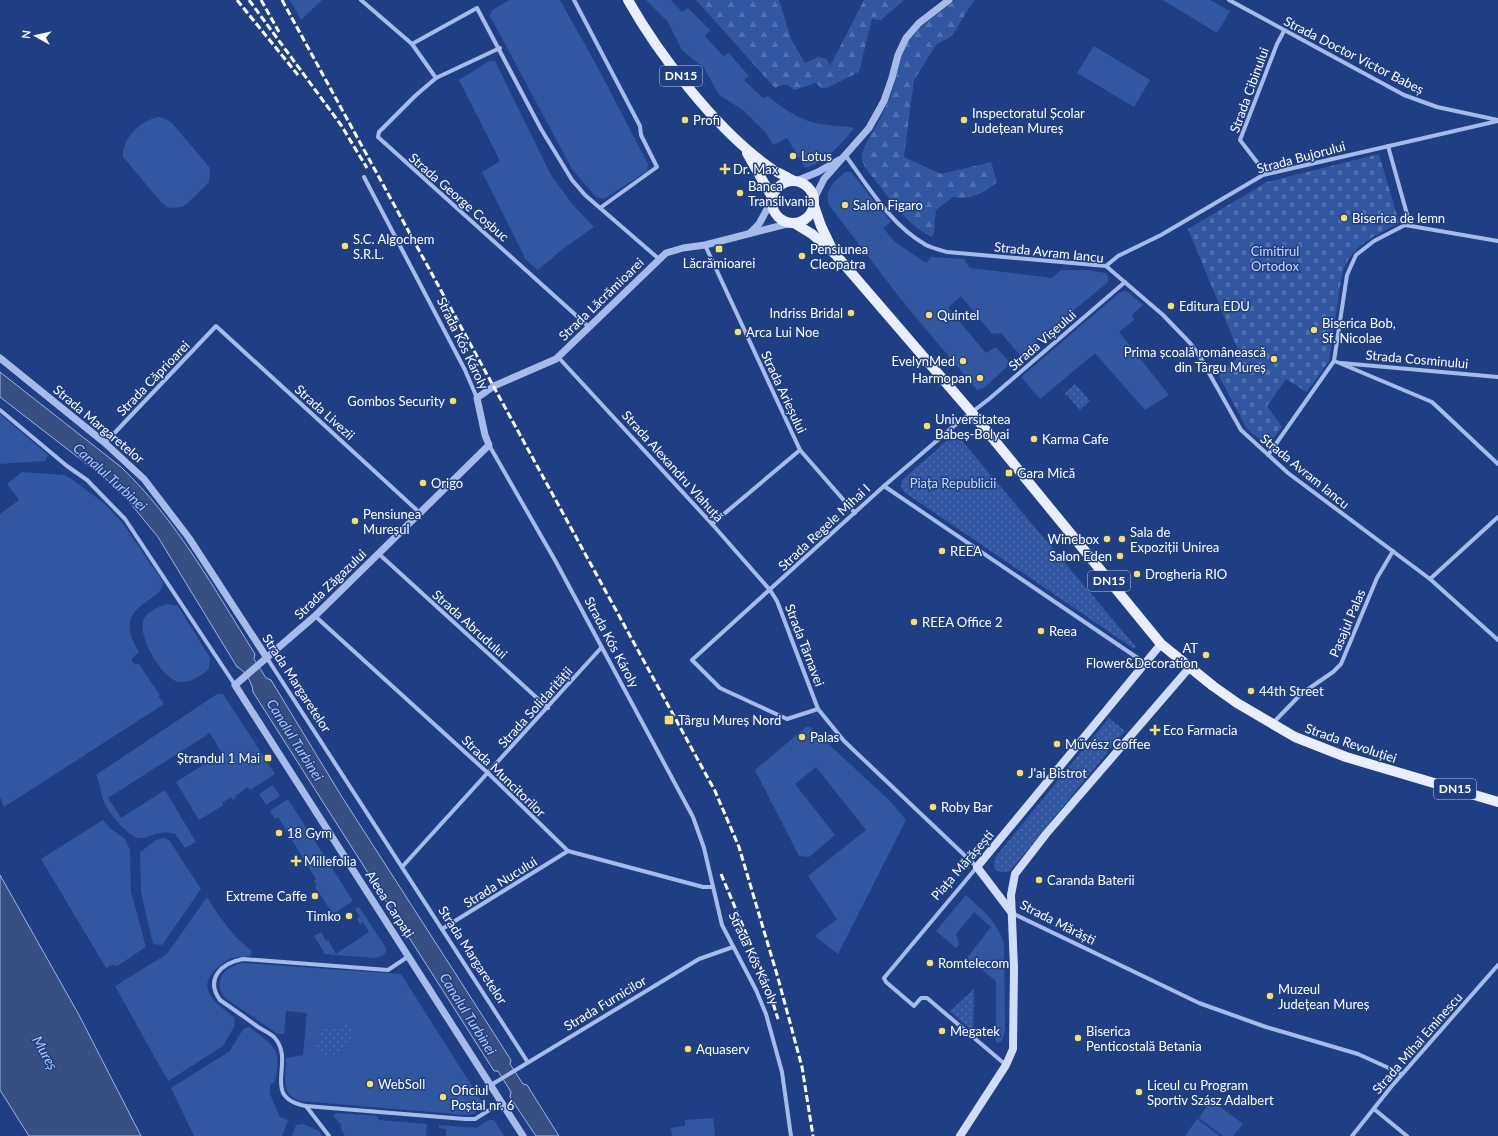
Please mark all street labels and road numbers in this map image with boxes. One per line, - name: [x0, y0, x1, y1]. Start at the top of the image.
- street label: Strada Doctor Victor Babeș: [1281, 13, 1427, 97]
- street label: Strada Cibinului: [1226, 45, 1272, 135]
- road number: DN15: [660, 66, 702, 86]
- street label: Strada Bujorului: [1255, 137, 1347, 177]
- street label: Strada George Coșbuc: [406, 149, 512, 245]
- street label: Strada Avram Iancu: [994, 238, 1104, 266]
- street label: Strada Lăcrămioarei: [555, 254, 647, 344]
- street label: Strada Kós Károly: [434, 294, 492, 392]
- street label: Strada Vișeului: [1005, 306, 1079, 374]
- street label: Strada Căprioarei: [113, 337, 193, 419]
- street label: Strada Cosminului: [1365, 347, 1469, 371]
- street label: Strada Arieșului: [758, 348, 810, 436]
- street label: Strada Margaretelor: [50, 381, 148, 467]
- street label: Strada Livezii: [292, 381, 358, 443]
- street label: Strada Alexandru Vlahuță: [619, 407, 727, 525]
- street label: Strada Avram Iancu: [1257, 430, 1353, 512]
- street label: Strada Regele Mihai I: [775, 480, 873, 574]
- street label: Strada Zăgazului: [291, 546, 369, 622]
- road number: DN15: [1088, 571, 1130, 591]
- street label: Strada Abrudului: [429, 586, 511, 662]
- street label: Pasajul Palas: [1326, 586, 1369, 659]
- street label: Strada Kós Károly: [581, 594, 643, 690]
- street label: Strada Târnavei: [782, 602, 828, 688]
- street label: Strada Margaretelor: [259, 631, 335, 735]
- street label: Strada Solidarității: [494, 663, 576, 751]
- street label: Strada Revoluției: [1303, 720, 1399, 766]
- street label: Strada Muncitorilor: [459, 732, 549, 820]
- road number: DN15: [1434, 779, 1476, 799]
- street label: Piața Mărășești: [927, 827, 997, 903]
- street label: Strada Nucului: [460, 853, 540, 911]
- street label: Aleea Carpați: [362, 867, 418, 941]
- street label: Strada Mărăști: [1018, 896, 1098, 948]
- street label: Strada Margaretelor: [435, 903, 511, 1007]
- street label: Strada Kós Károly: [725, 909, 783, 1007]
- street label: Strada Furnicilor: [561, 972, 649, 1034]
- street label: Strada Mihai Eminescu: [1369, 989, 1465, 1097]

